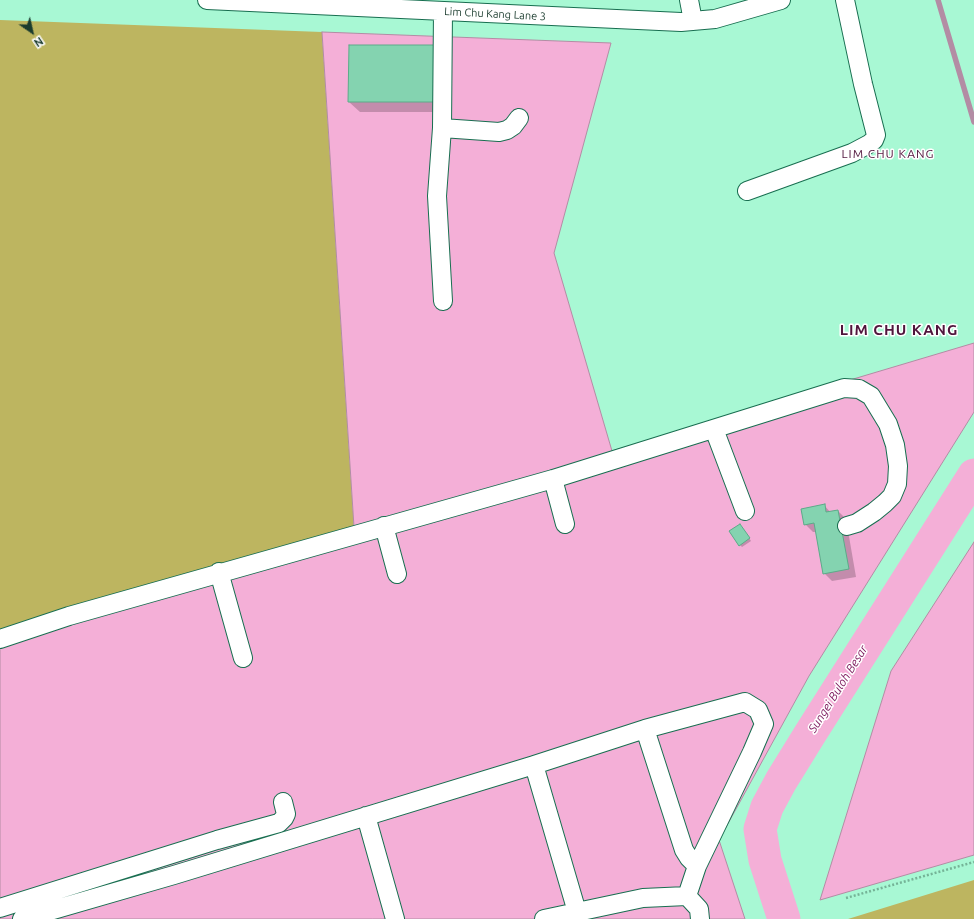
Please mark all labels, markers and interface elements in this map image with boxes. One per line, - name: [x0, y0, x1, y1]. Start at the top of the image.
- street label: Lim Chu Kang Lane 3: [444, 5, 546, 23]
- north arrow: [12, 12, 52, 52]
- text: N: [32, 35, 45, 49]
- district label: LIM CHU KANG: [841, 147, 935, 161]
- district label: LIM CHU KANG: [840, 321, 958, 339]
- water label: Sungei Buloh Besar: [805, 643, 871, 735]

